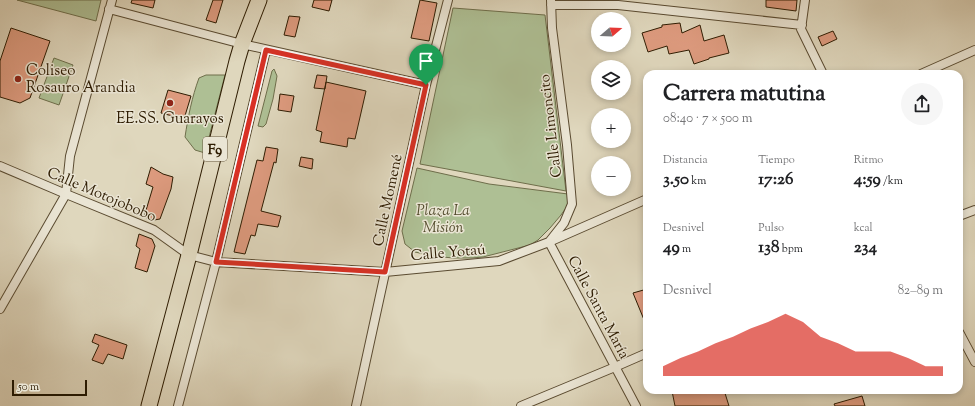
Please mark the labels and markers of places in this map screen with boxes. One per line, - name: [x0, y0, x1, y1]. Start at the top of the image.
- pin: [409, 44, 443, 85]
- place label: Coliseo Rosauro Arandia: [26, 61, 136, 99]
- marker: Coliseo Rosauro Arandia: [13, 74, 23, 84]
- marker: EE.SS. Guarayos: [165, 98, 175, 108]
- place label: EE.SS. Guarayos: [116, 109, 224, 130]

